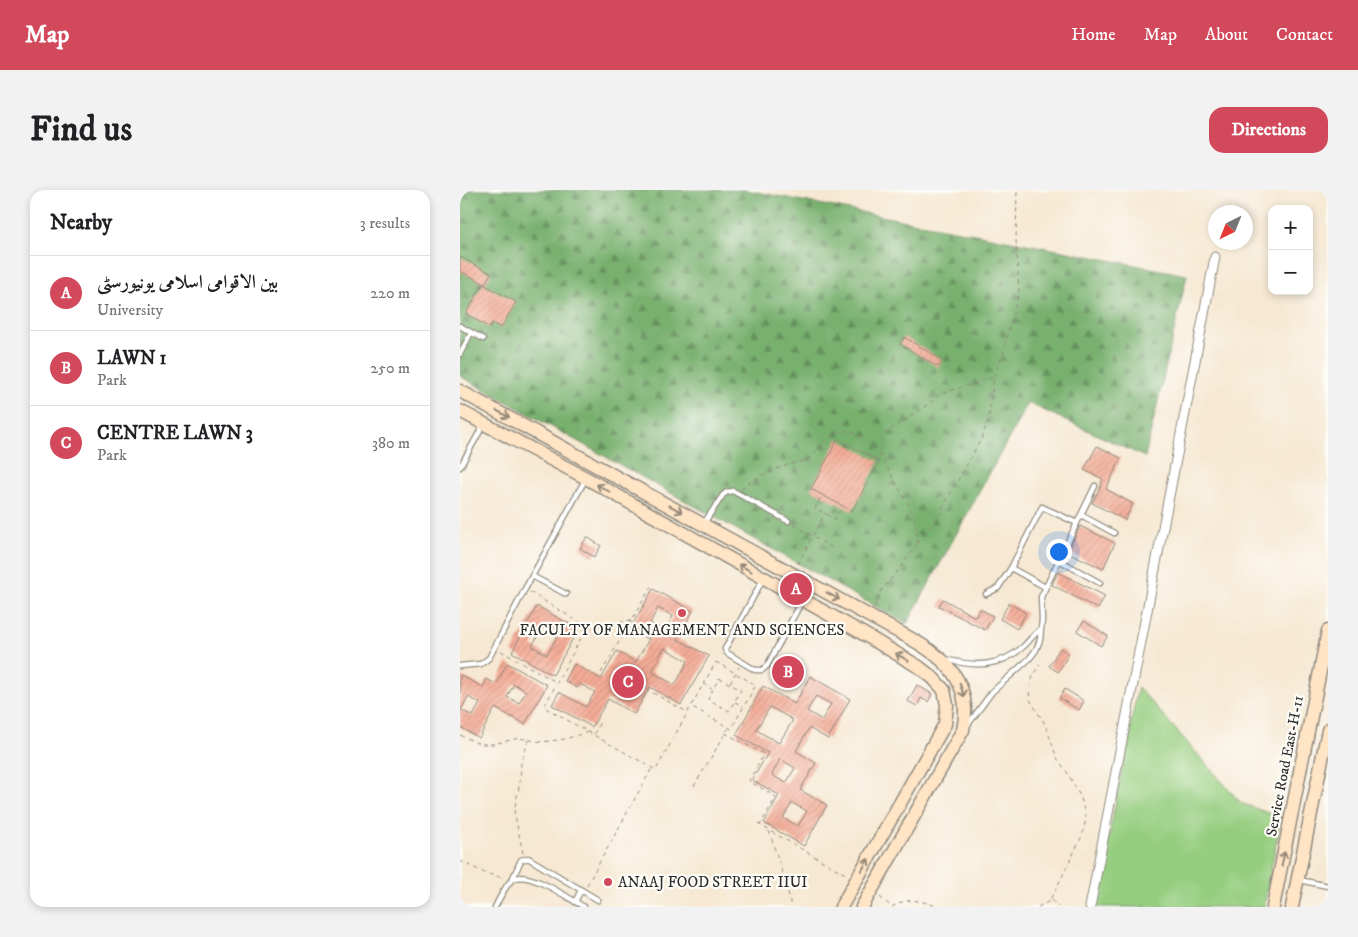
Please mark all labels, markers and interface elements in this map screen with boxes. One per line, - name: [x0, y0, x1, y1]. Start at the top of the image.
- text: Map: [25, 20, 69, 50]
- text: Home: [1071, 24, 1116, 46]
- text: Map: [1144, 24, 1177, 46]
- text: About: [1205, 24, 1248, 46]
- text: Contact: [1276, 24, 1333, 46]
- button: Directions: [1209, 107, 1328, 153]
- text: Find us: [30, 108, 132, 152]
- north arrow: [1208, 205, 1253, 250]
- map controls: [1268, 205, 1313, 295]
- button: +: [1268, 205, 1313, 250]
- text: Nearby: [50, 210, 112, 236]
- text: 3 results: [360, 213, 410, 233]
- button: −: [1268, 250, 1313, 295]
- text: بین الاقوامی اسلامی یونیورسٹی: [97, 271, 278, 294]
- text: A: [61, 283, 71, 303]
- text: 220 m: [370, 283, 410, 303]
- text: University: [97, 300, 163, 320]
- text: LAWN 1: [97, 347, 167, 370]
- text: B: [61, 358, 71, 378]
- text: 250 m: [370, 358, 410, 378]
- text: Park: [97, 370, 127, 390]
- one-way arrow: [495, 409, 510, 419]
- text: CENTRE LAWN 3: [97, 422, 253, 445]
- text: C: [61, 433, 71, 453]
- text: 380 m: [372, 433, 410, 453]
- text: Park: [97, 445, 127, 465]
- one-way arrow: [597, 483, 611, 493]
- one-way arrow: [668, 505, 683, 514]
- your location: [1046, 539, 1072, 565]
- one-way arrow: [738, 563, 753, 572]
- pin: A: [780, 570, 812, 608]
- one-way arrow: [826, 592, 840, 602]
- marker: FACULTY OF MANAGEMENT AND SCIENCES: [676, 607, 688, 619]
- place label: FACULTY OF MANAGEMENT AND SCIENCES: [520, 621, 845, 640]
- one-way arrow: [895, 651, 909, 661]
- pin: B: [772, 653, 804, 691]
- pin: C: [612, 663, 644, 701]
- one-way arrow: [958, 681, 967, 697]
- street label: Service Road East-H-11: [1262, 694, 1308, 838]
- one-way arrow: [1278, 852, 1288, 868]
- one-way arrow: [860, 857, 870, 872]
- place label: ANAAJ FOOD STREET IIUI: [618, 873, 808, 892]
- marker: ANAAJ FOOD STREET IIUI: [602, 876, 614, 888]

